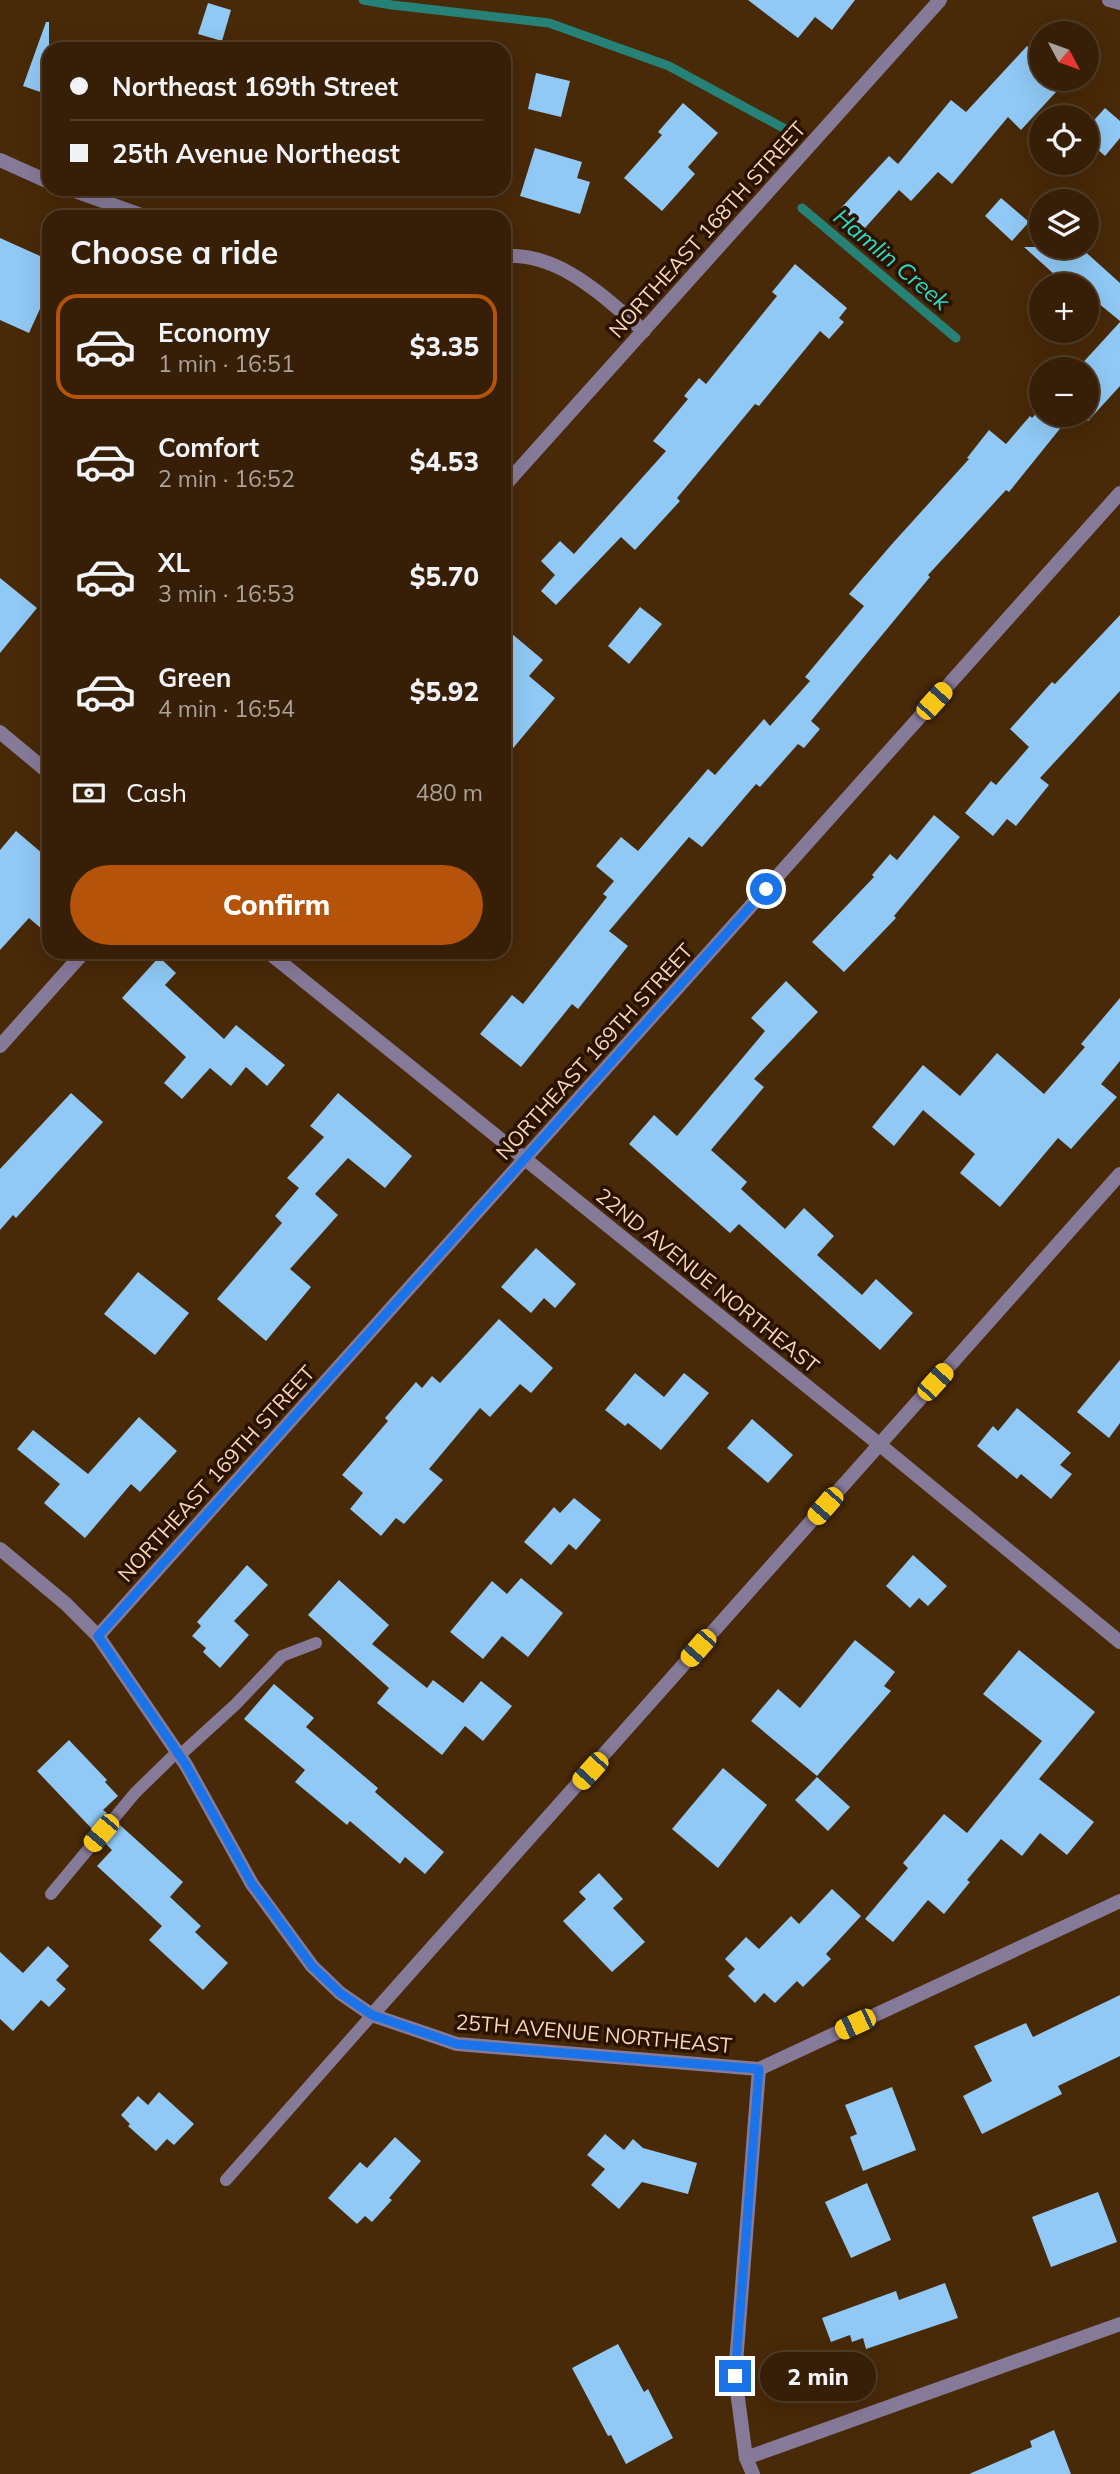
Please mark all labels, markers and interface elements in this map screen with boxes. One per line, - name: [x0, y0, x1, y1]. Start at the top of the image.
- north arrow: [1029, 21, 1099, 91]
- map controls: [1029, 21, 1099, 427]
- text: Northeast 169th Street: [112, 70, 398, 103]
- button: locate: [1029, 105, 1099, 175]
- street label: NORTHEAST 168TH STREET: [603, 115, 811, 343]
- text: 25th Avenue Northeast: [112, 137, 400, 170]
- button: layers: [1029, 189, 1099, 259]
- water label: Hamlin Creek: [828, 202, 957, 317]
- text: Choose a ride: [70, 232, 278, 272]
- button: +: [1029, 273, 1099, 343]
- icon: car: [74, 315, 137, 378]
- text: Economy: [158, 316, 270, 349]
- text: $3.35: [410, 330, 479, 363]
- text: 1 min · 16:51: [158, 349, 295, 378]
- button: −: [1029, 357, 1099, 427]
- icon: car: [74, 430, 137, 493]
- text: Comfort: [158, 431, 259, 464]
- text: $4.53: [410, 445, 479, 478]
- text: 2 min · 16:52: [158, 464, 295, 493]
- icon: car: [74, 545, 137, 608]
- text: XL: [158, 546, 190, 579]
- text: $5.70: [410, 560, 479, 593]
- text: 3 min · 16:53: [158, 579, 295, 608]
- icon: car: [74, 660, 137, 723]
- text: Green: [158, 661, 231, 694]
- text: $5.92: [410, 675, 479, 708]
- car: [913, 678, 956, 724]
- text: 4 min · 16:54: [158, 694, 295, 723]
- icon: cash: [70, 774, 108, 812]
- text: Cash: [126, 776, 187, 809]
- text: 480 m: [415, 778, 483, 807]
- button: Confirm: [70, 865, 483, 945]
- route start: [750, 873, 782, 905]
- street label: NORTHEAST 169TH STREET: [490, 937, 698, 1165]
- street label: 22ND AVENUE NORTHEAST: [591, 1182, 825, 1378]
- street label: NORTHEAST 169TH STREET: [112, 1359, 320, 1587]
- car: [914, 1359, 957, 1405]
- car: [804, 1483, 847, 1529]
- car: [677, 1625, 720, 1671]
- car: [569, 1748, 612, 1794]
- car: [80, 1810, 123, 1856]
- car: [832, 2006, 879, 2042]
- street label: 25TH AVENUE NORTHEAST: [455, 2008, 734, 2058]
- callout: 2 min: [760, 2352, 875, 2400]
- route end: [719, 2360, 751, 2392]
- text: 2 min: [787, 2362, 849, 2391]

